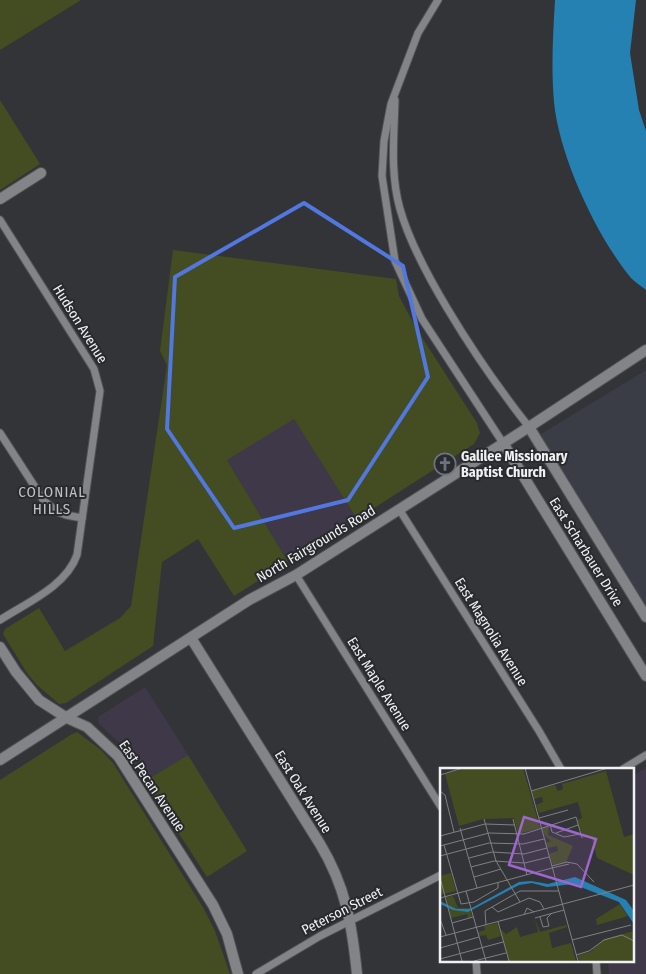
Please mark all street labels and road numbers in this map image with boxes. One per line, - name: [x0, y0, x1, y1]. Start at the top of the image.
- street label: Hudson Avenue: [49, 282, 111, 366]
- street label: East Scharbauer Drive: [546, 494, 626, 610]
- street label: North Fairgrounds Road: [254, 502, 378, 586]
- street label: East Magnolia Avenue: [451, 575, 531, 689]
- street label: East Maple Avenue: [343, 634, 415, 734]
- street label: East Pecan Avenue: [115, 737, 189, 835]
- street label: East Oak Avenue: [271, 747, 335, 837]
- street label: Peterson Street: [299, 883, 386, 939]

